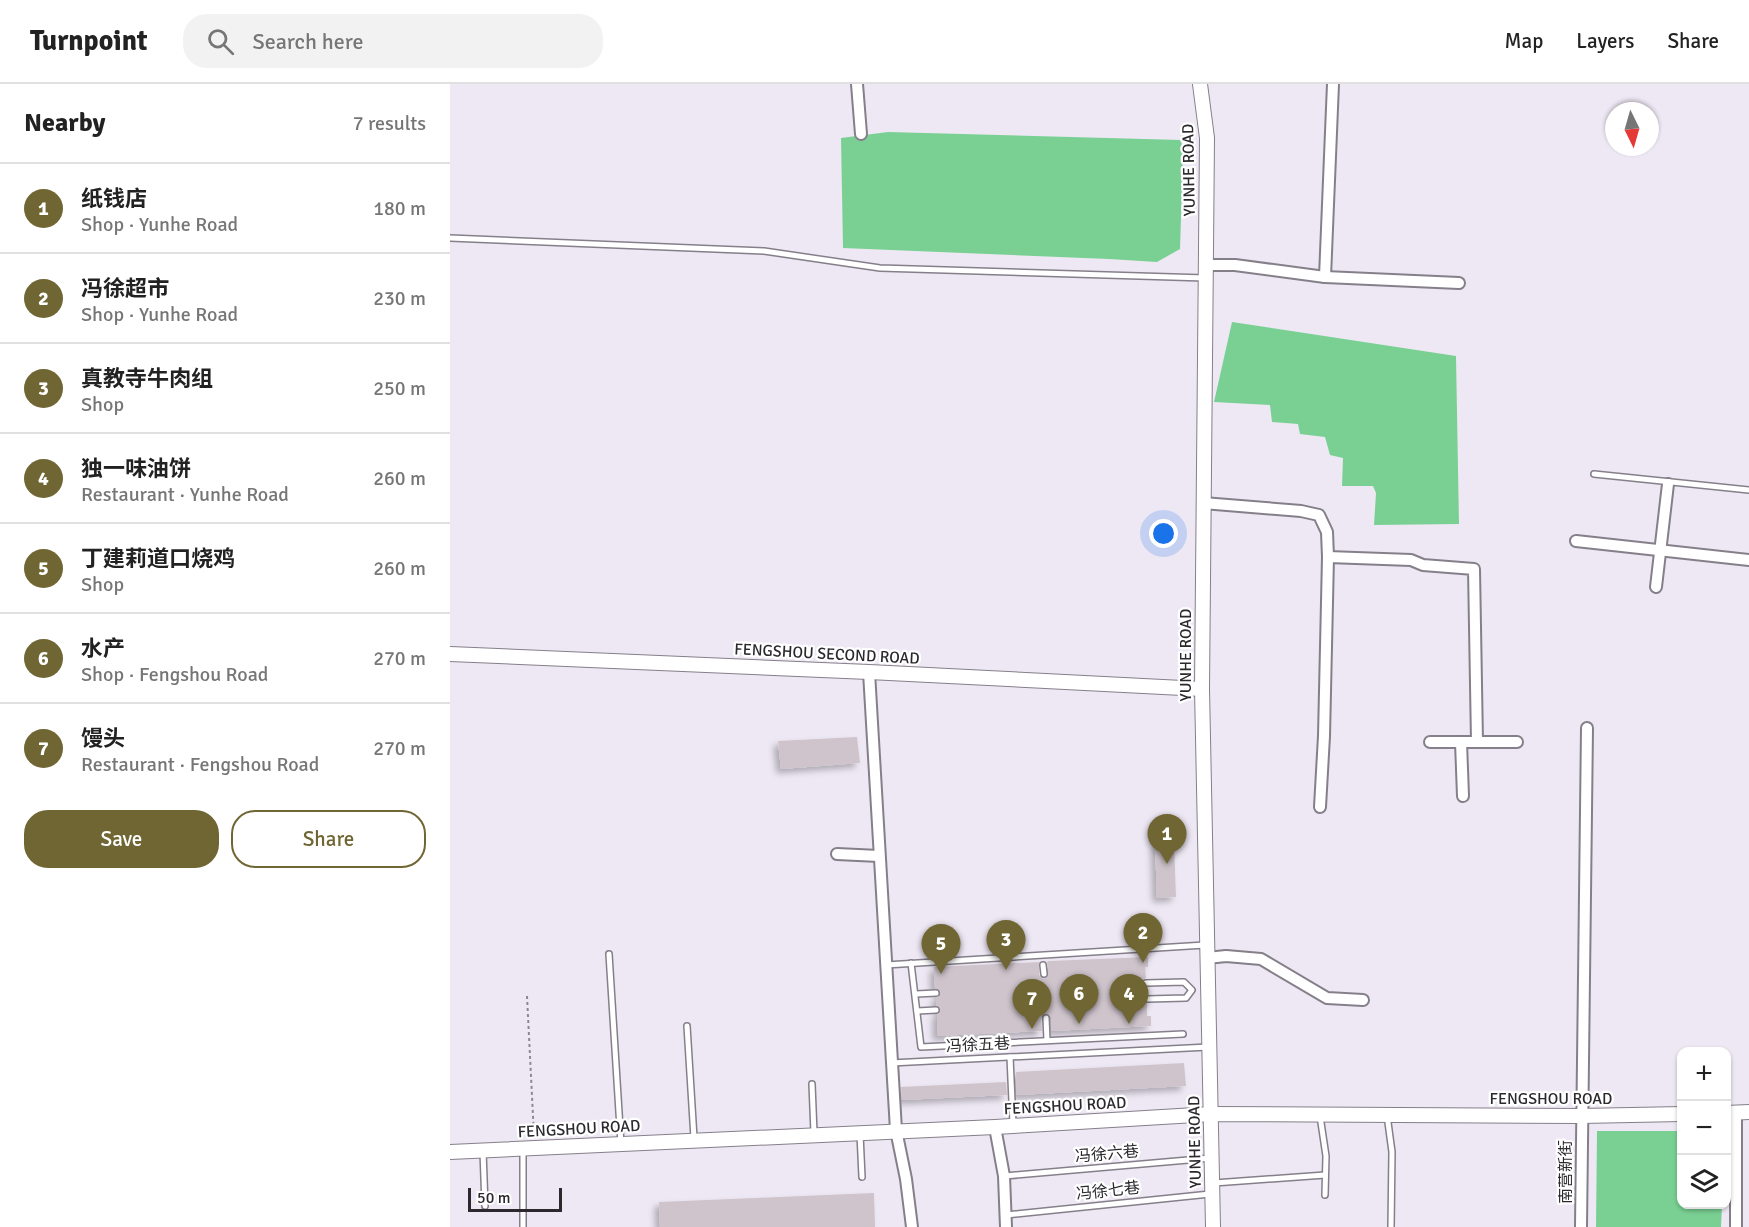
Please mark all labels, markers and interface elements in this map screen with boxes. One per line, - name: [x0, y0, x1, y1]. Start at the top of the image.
- search box: [183, 14, 603, 68]
- text: Turnpoint: [30, 24, 147, 58]
- icon: search: [204, 25, 237, 58]
- text: Search here: [252, 28, 363, 55]
- text: Map: [1505, 28, 1543, 54]
- text: Layers: [1576, 28, 1634, 54]
- text: Share: [1667, 28, 1719, 54]
- north arrow: [1605, 102, 1659, 156]
- text: Nearby: [24, 107, 105, 139]
- text: 7 results: [353, 111, 426, 136]
- street label: YUNHE ROAD: [1178, 123, 1200, 217]
- text: 纸钱店: [81, 185, 147, 212]
- text: 1: [38, 196, 49, 221]
- text: 180 m: [373, 196, 426, 221]
- text: Shop · Yunhe Road: [81, 212, 238, 237]
- text: 冯徐超市: [81, 275, 169, 302]
- text: 2: [38, 286, 49, 311]
- text: 230 m: [373, 286, 426, 311]
- text: Shop · Yunhe Road: [81, 302, 238, 327]
- text: 真教寺牛肉组: [81, 365, 213, 392]
- text: 3: [38, 376, 49, 401]
- text: 250 m: [373, 376, 426, 401]
- text: Shop: [81, 392, 124, 417]
- text: 独一味油饼: [81, 455, 191, 482]
- text: 4: [38, 466, 49, 491]
- text: 260 m: [373, 466, 426, 491]
- text: Restaurant · Yunhe Road: [81, 482, 289, 507]
- your location: [1149, 519, 1178, 548]
- text: 丁建莉道口烧鸡: [81, 545, 235, 572]
- text: 5: [38, 556, 49, 581]
- text: 260 m: [373, 556, 426, 581]
- text: Shop: [81, 572, 124, 597]
- street label: YUNHE ROAD: [1176, 609, 1196, 701]
- text: 水产: [81, 635, 125, 662]
- street label: FENGSHOU SECOND ROAD: [734, 639, 920, 669]
- text: 6: [38, 646, 49, 671]
- text: 270 m: [373, 646, 426, 671]
- text: Shop · Fengshou Road: [81, 662, 268, 687]
- text: 馒头: [81, 725, 125, 752]
- text: 7: [38, 736, 49, 761]
- text: 270 m: [373, 736, 426, 761]
- text: Restaurant · Fengshou Road: [81, 752, 319, 777]
- button: Save: [24, 810, 219, 868]
- button: Share: [231, 810, 426, 868]
- pin: 1: [1148, 814, 1186, 864]
- pin: 2: [1124, 914, 1162, 963]
- pin: 3: [986, 920, 1026, 970]
- pin: 5: [922, 924, 960, 974]
- pin: 6: [1060, 974, 1098, 1024]
- pin: 4: [1110, 974, 1148, 1024]
- pin: 7: [1012, 980, 1052, 1029]
- street label: 冯徐五巷: [946, 1033, 1010, 1057]
- map controls: [1677, 1047, 1731, 1209]
- button: +: [1677, 1047, 1731, 1101]
- street label: FENGSHOU ROAD: [1490, 1089, 1612, 1109]
- street label: FENGSHOU ROAD: [1003, 1093, 1127, 1119]
- street label: YUNHE ROAD: [1184, 1095, 1206, 1189]
- button: −: [1677, 1101, 1731, 1155]
- street label: FENGSHOU ROAD: [517, 1116, 641, 1142]
- street label: 南营新街: [1556, 1140, 1576, 1204]
- street label: 冯徐六巷: [1074, 1141, 1140, 1167]
- button: layers: [1677, 1155, 1731, 1209]
- street label: 冯徐七巷: [1075, 1178, 1141, 1204]
- scale bar: [468, 1185, 562, 1212]
- text: 50 m: [477, 1188, 511, 1208]

